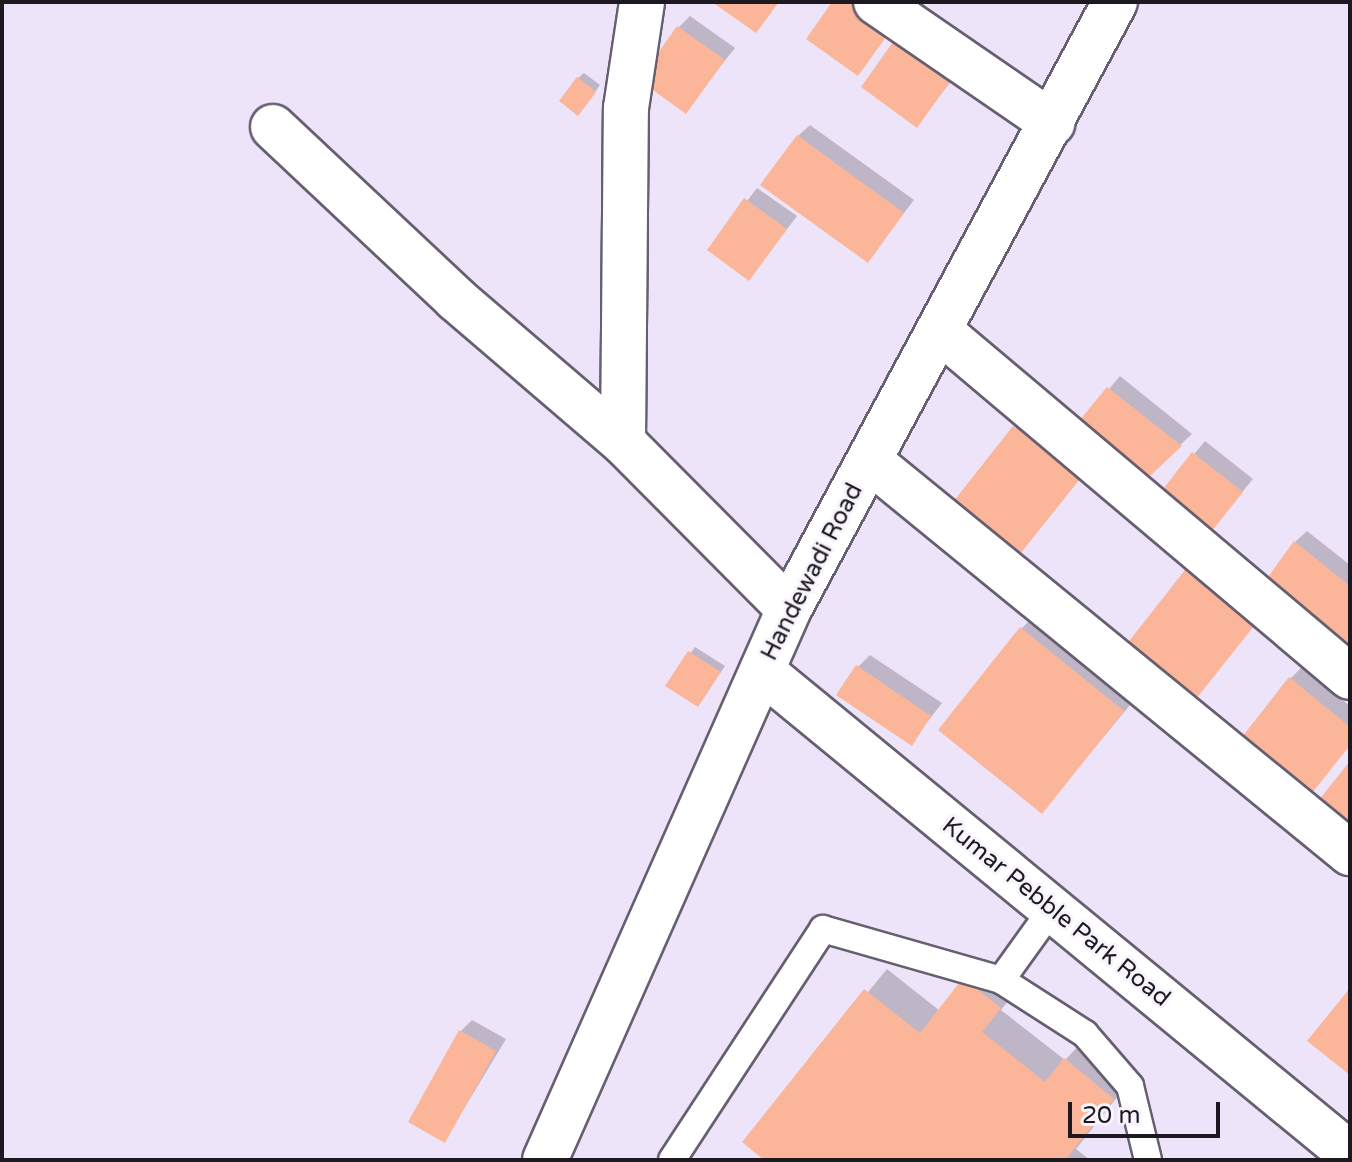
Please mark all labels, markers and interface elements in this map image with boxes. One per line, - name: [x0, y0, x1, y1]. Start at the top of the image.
- street label: Handewadi Road: [755, 479, 869, 665]
- street label: Kumar Pebble Park Road: [936, 811, 1176, 1013]
- scale bar: [1072, 1086, 1224, 1136]
- text: 20 m: [1082, 1101, 1140, 1130]

